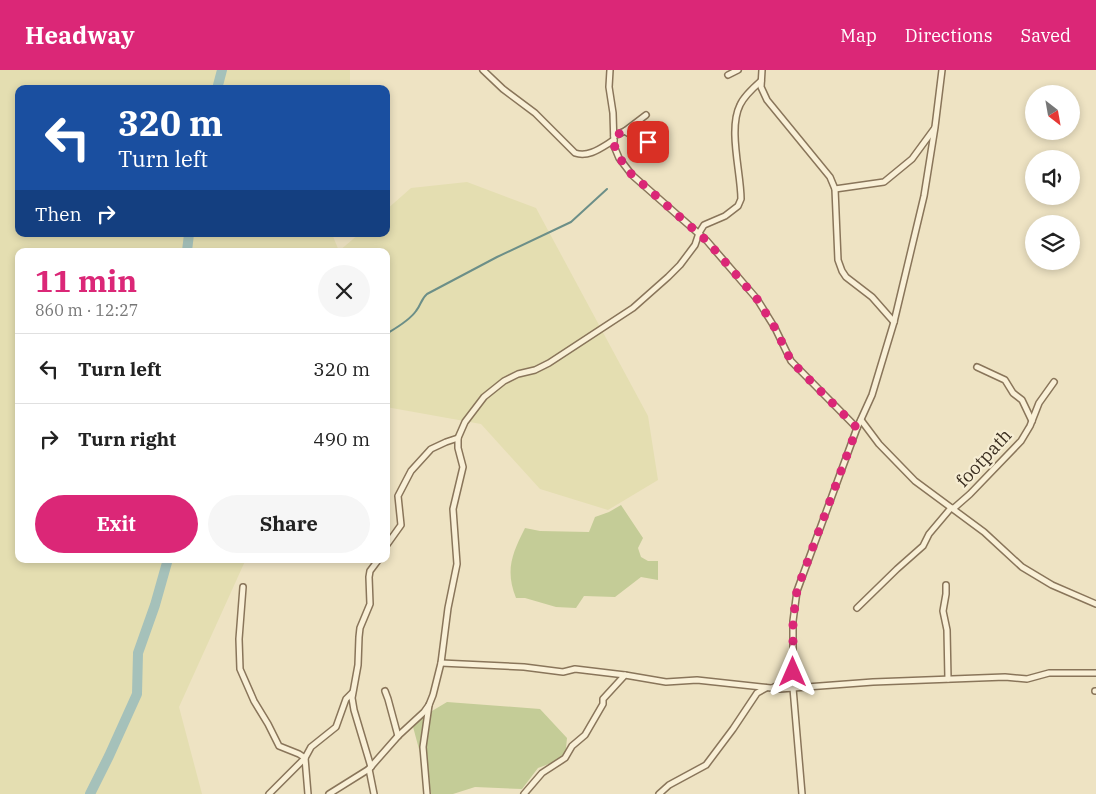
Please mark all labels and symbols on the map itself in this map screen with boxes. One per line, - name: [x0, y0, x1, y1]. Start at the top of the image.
- north arrow: [1025, 85, 1080, 140]
- pin: [627, 121, 669, 163]
- street label: footpath: [951, 424, 1016, 492]
- position arrow: [766, 645, 818, 697]

